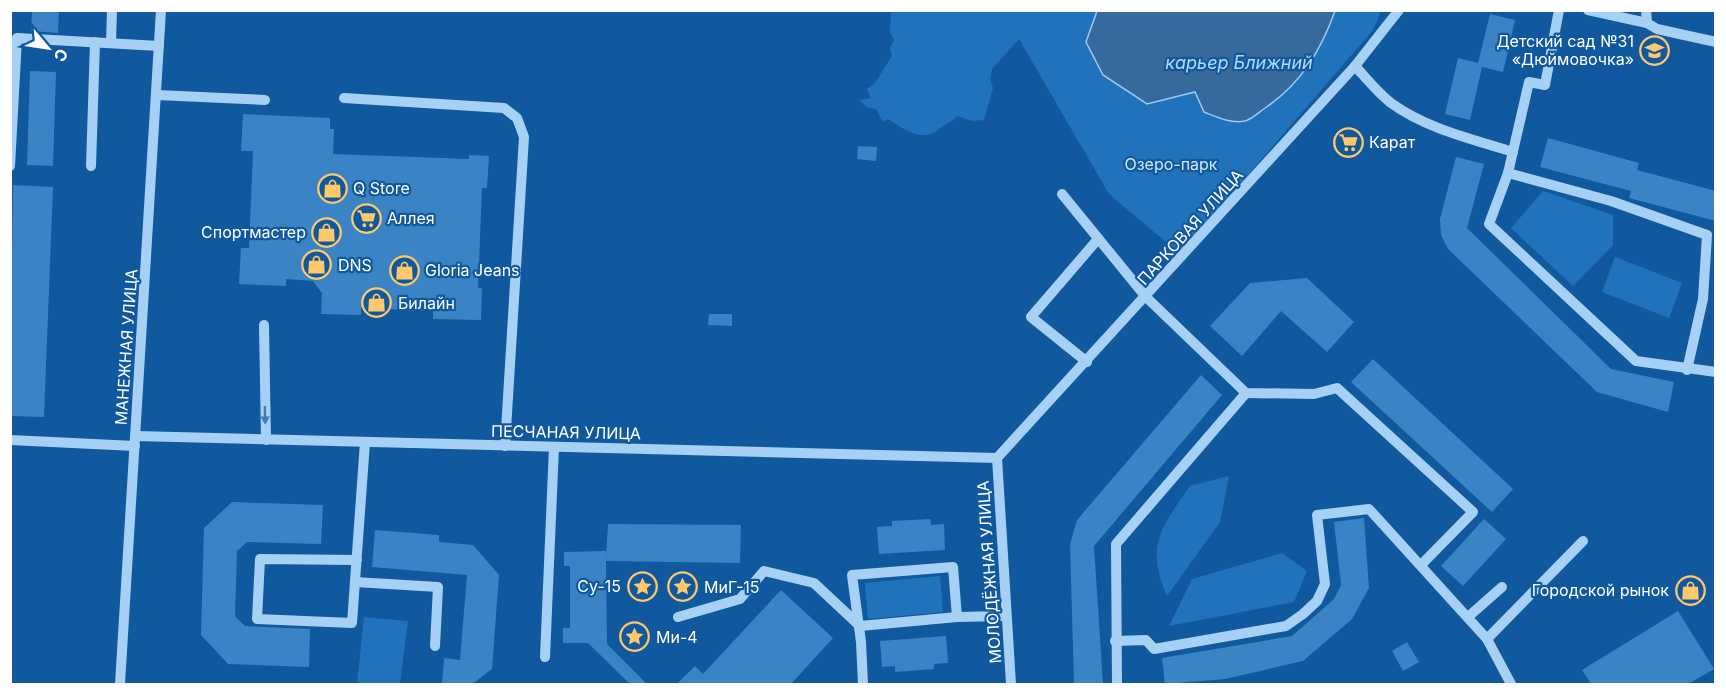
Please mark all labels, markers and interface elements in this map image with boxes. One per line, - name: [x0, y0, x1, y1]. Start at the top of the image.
- north arrow: [18, 18, 78, 78]
- place label: Детский сад №31 «Дюймовочка»: [1496, 31, 1634, 69]
- school or university icon: Детский сад №31 «Дюймовочка»: [1639, 34, 1671, 66]
- text: С: [49, 45, 73, 65]
- water label: карьер Ближний: [1165, 52, 1313, 73]
- supermarket icon: Карат: [1332, 126, 1364, 158]
- place label: Карат: [1369, 132, 1416, 152]
- park label: Озеро-парк: [1124, 154, 1218, 174]
- street label: ПАРКОВАЯ УЛИЦА: [1133, 165, 1247, 289]
- shop icon: Q Store: [316, 172, 348, 204]
- place label: Q Store: [353, 178, 410, 198]
- supermarket icon: Аллея: [350, 202, 382, 234]
- place label: Аллея: [387, 208, 435, 228]
- shop icon: Спортмастер: [311, 216, 343, 248]
- place label: Спортмастер: [201, 222, 306, 242]
- shop icon: DNS: [301, 249, 333, 281]
- shop icon: Gloria Jeans: [388, 254, 420, 286]
- place label: DNS: [338, 255, 372, 275]
- place label: Gloria Jeans: [425, 260, 520, 280]
- street label: МАНЕЖНАЯ УЛИЦА: [111, 268, 141, 426]
- shop icon: Билайн: [361, 287, 393, 319]
- place label: Билайн: [398, 293, 455, 313]
- one-way arrow: [260, 406, 270, 425]
- street label: ПЕСЧАНАЯ УЛИЦА: [491, 421, 641, 443]
- street label: МОЛОДЁЖНАЯ УЛИЦА: [973, 480, 1005, 664]
- place icon: Су-15: [626, 570, 658, 602]
- place icon: МиГ-15: [667, 571, 699, 603]
- shop icon: Городской рынок: [1674, 574, 1706, 606]
- place label: Су-15: [577, 576, 621, 596]
- place label: МиГ-15: [704, 577, 760, 597]
- place label: Городской рынок: [1532, 580, 1669, 600]
- place icon: Ми-4: [619, 621, 651, 653]
- place label: Ми-4: [656, 627, 698, 647]

